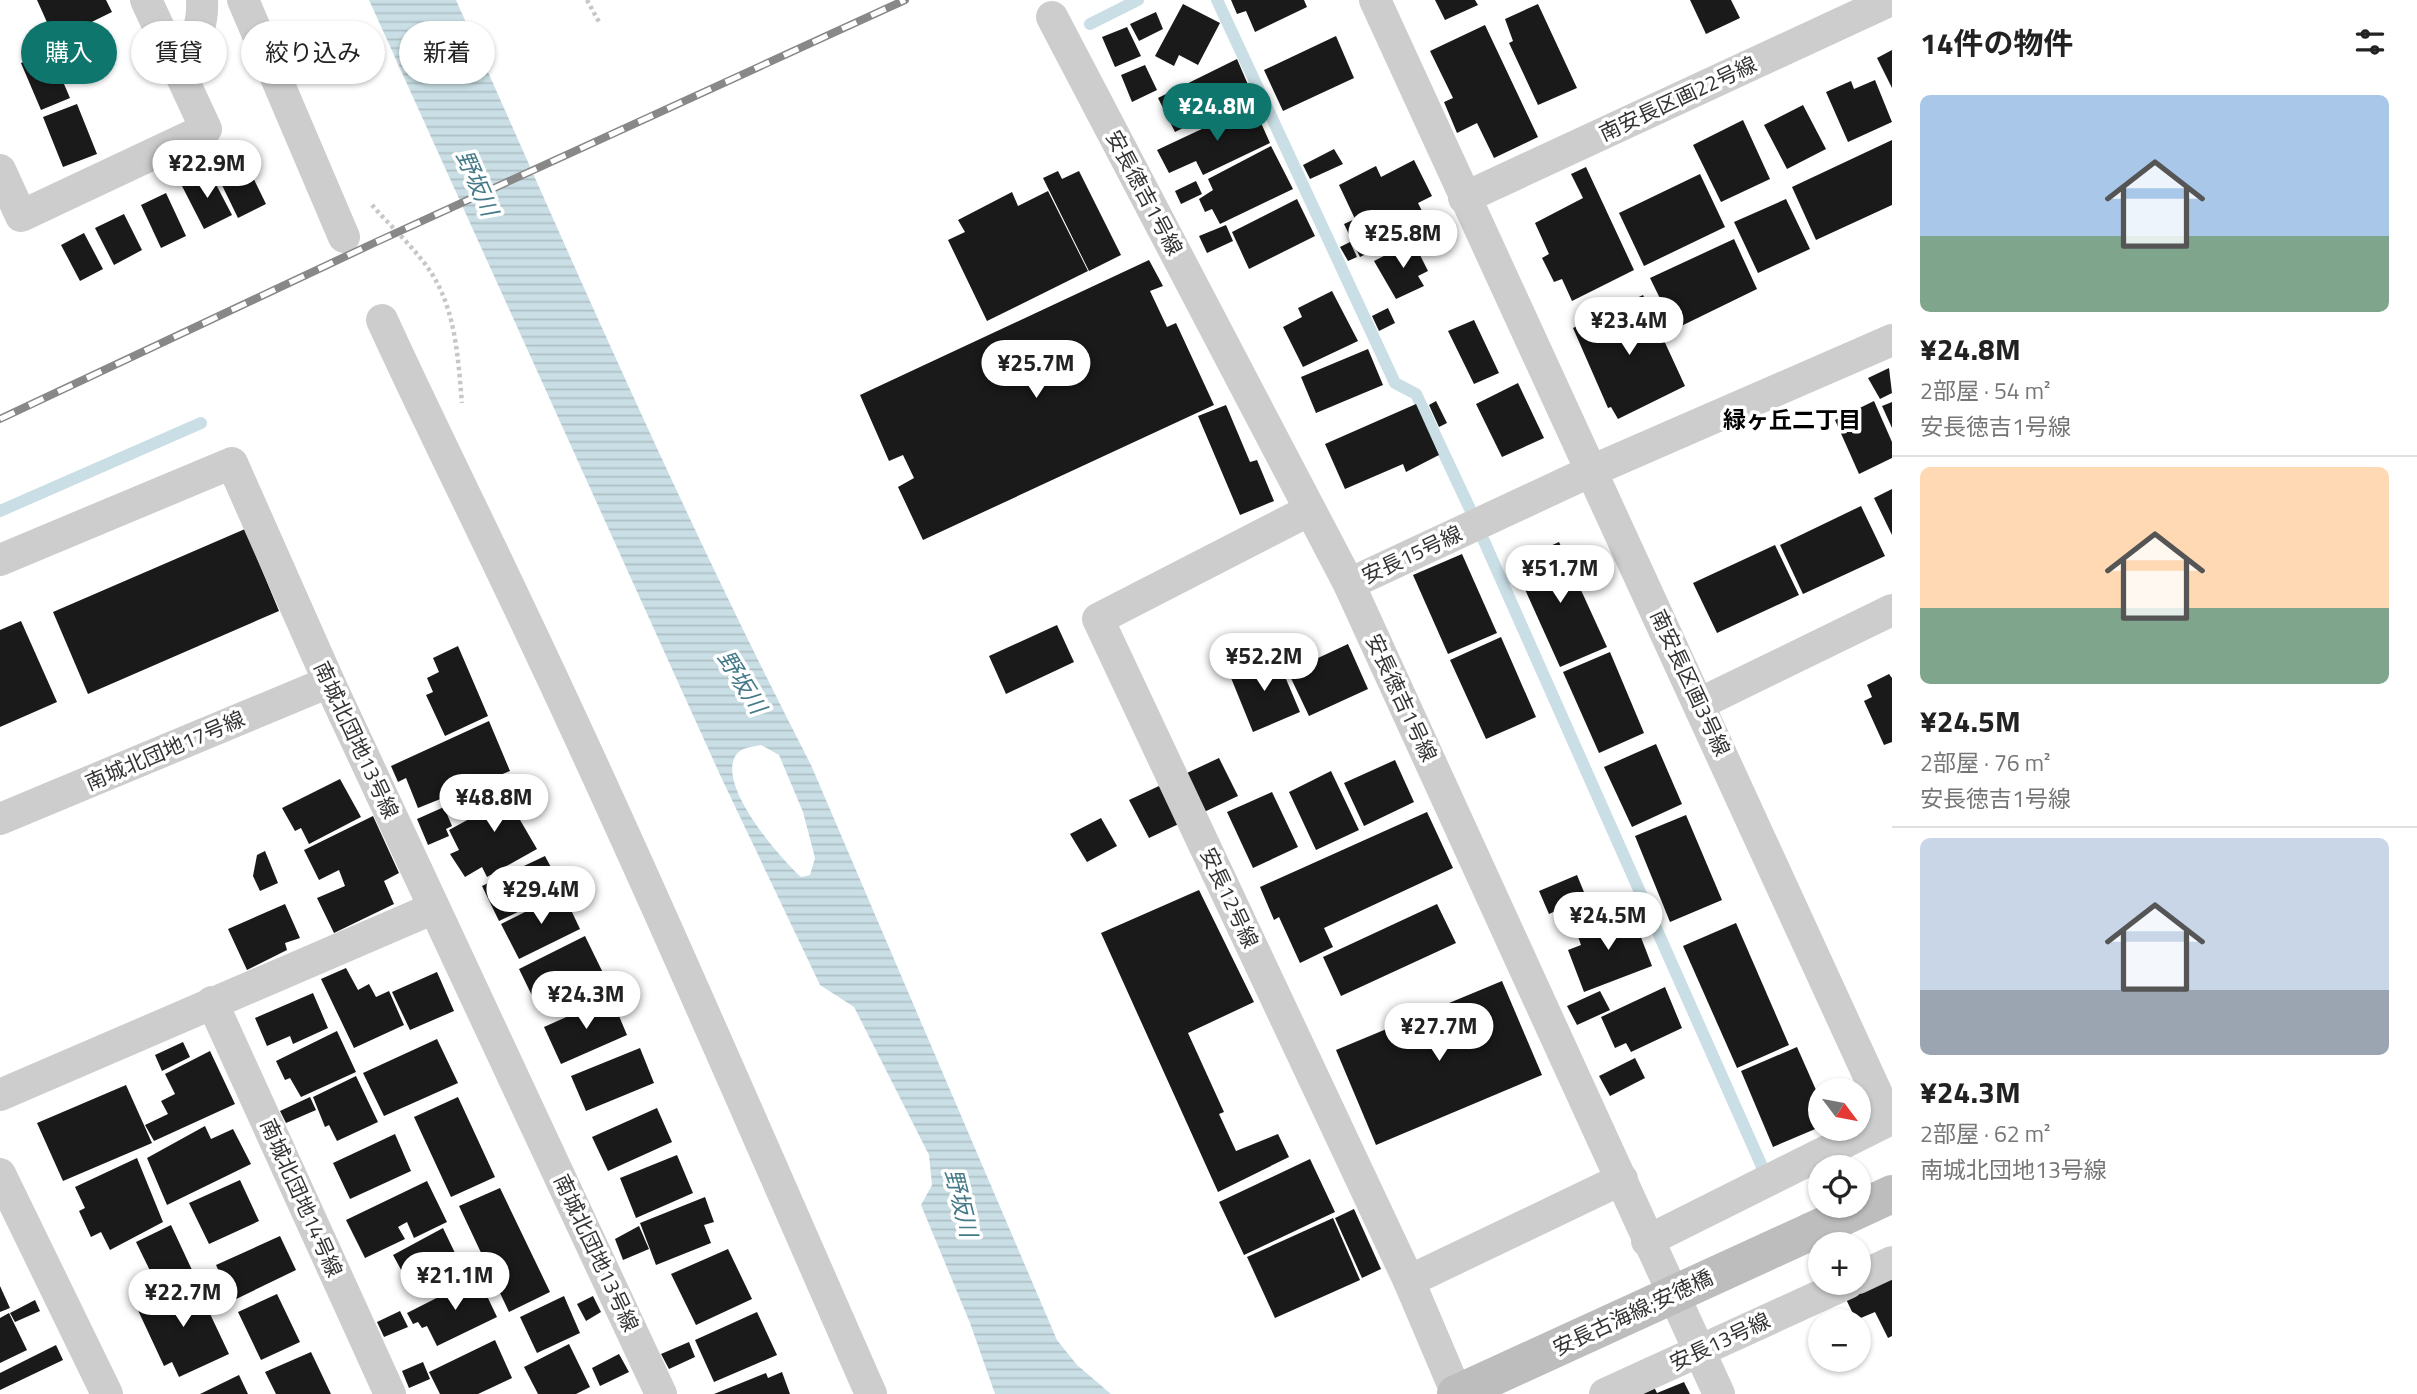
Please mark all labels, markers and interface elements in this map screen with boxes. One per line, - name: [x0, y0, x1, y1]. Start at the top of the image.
- text: 14件の物件: [1920, 20, 2074, 66]
- chip: 購入: [21, 21, 117, 84]
- chip: 賃貸: [131, 21, 227, 84]
- chip: 絞り込み: [241, 21, 385, 84]
- chip: 新着: [399, 21, 495, 84]
- icon: filters: [2351, 23, 2389, 61]
- street label: 南安長区画22号線: [1594, 48, 1762, 149]
- pin: ¥24.8M: [1160, 83, 1274, 143]
- text: ¥24.8M: [1178, 88, 1256, 123]
- street label: 安長徳吉1号線: [1098, 124, 1191, 261]
- pin: ¥22.9M: [150, 140, 264, 200]
- icon: home: [2092, 141, 2218, 267]
- water label: 野坂川: [447, 144, 509, 224]
- text: ¥22.9M: [168, 145, 246, 180]
- pin: ¥25.8M: [1346, 210, 1460, 270]
- text: ¥25.8M: [1364, 215, 1442, 250]
- pin: ¥23.4M: [1572, 298, 1686, 357]
- text: ¥23.4M: [1590, 302, 1668, 337]
- text: ¥24.8M: [1920, 326, 2021, 372]
- pin: ¥25.7M: [979, 340, 1093, 400]
- text: ¥25.7M: [997, 345, 1075, 380]
- text: 2部屋 · 54 m²: [1920, 373, 2050, 408]
- district label: 緑ヶ丘二丁目: [1723, 402, 1861, 437]
- text: 安長徳吉1号線: [1920, 409, 2071, 444]
- icon: home: [2092, 513, 2218, 639]
- street label: 安長15号線: [1356, 517, 1467, 591]
- pin: ¥51.7M: [1503, 546, 1617, 605]
- text: ¥51.7M: [1521, 550, 1599, 585]
- street label: 南安長区画3号線: [1643, 604, 1739, 761]
- street label: 安長徳吉1号線: [1358, 628, 1446, 767]
- pin: ¥52.2M: [1207, 634, 1321, 693]
- text: ¥52.2M: [1225, 638, 1303, 673]
- water label: 野坂川: [709, 643, 777, 723]
- street label: 南城北団地13号線: [306, 656, 407, 824]
- text: ¥24.5M: [1920, 698, 2021, 744]
- street label: 南城北団地17号線: [80, 702, 249, 798]
- text: 2部屋 · 76 m²: [1920, 745, 2050, 780]
- pin: ¥48.8M: [437, 774, 551, 834]
- text: ¥48.8M: [455, 779, 533, 814]
- text: 安長徳吉1号線: [1920, 781, 2071, 816]
- street label: 安長12号線: [1193, 842, 1267, 953]
- pin: ¥29.4M: [484, 866, 598, 926]
- text: ¥29.4M: [502, 871, 580, 906]
- icon: home: [2092, 884, 2218, 1010]
- pin: ¥24.5M: [1551, 892, 1665, 952]
- text: ¥24.5M: [1569, 897, 1647, 932]
- pin: ¥24.3M: [529, 972, 643, 1031]
- text: ¥24.3M: [547, 976, 625, 1011]
- pin: ¥27.7M: [1382, 1004, 1496, 1063]
- text: ¥27.7M: [1400, 1008, 1478, 1043]
- text: ¥24.3M: [1920, 1069, 2021, 1115]
- north arrow: [1808, 1078, 1871, 1141]
- map controls: [1808, 1078, 1871, 1372]
- street label: 南城北団地14号線: [253, 1113, 351, 1282]
- text: 2部屋 · 62 m²: [1920, 1116, 2050, 1151]
- text: 南城北団地13号線: [1920, 1152, 2107, 1187]
- button: locate: [1808, 1155, 1871, 1218]
- water label: 野坂川: [936, 1165, 988, 1243]
- street label: 南城北団地13号線: [546, 1169, 647, 1337]
- button: +: [1808, 1232, 1871, 1295]
- pin: ¥21.1M: [398, 1252, 512, 1312]
- text: ¥21.1M: [416, 1257, 494, 1292]
- street label: 安長古海線;安徳橋: [1547, 1261, 1718, 1363]
- pin: ¥22.7M: [126, 1270, 240, 1329]
- text: ¥22.7M: [144, 1274, 222, 1309]
- street label: 安長13号線: [1664, 1304, 1775, 1378]
- button: −: [1808, 1309, 1871, 1372]

